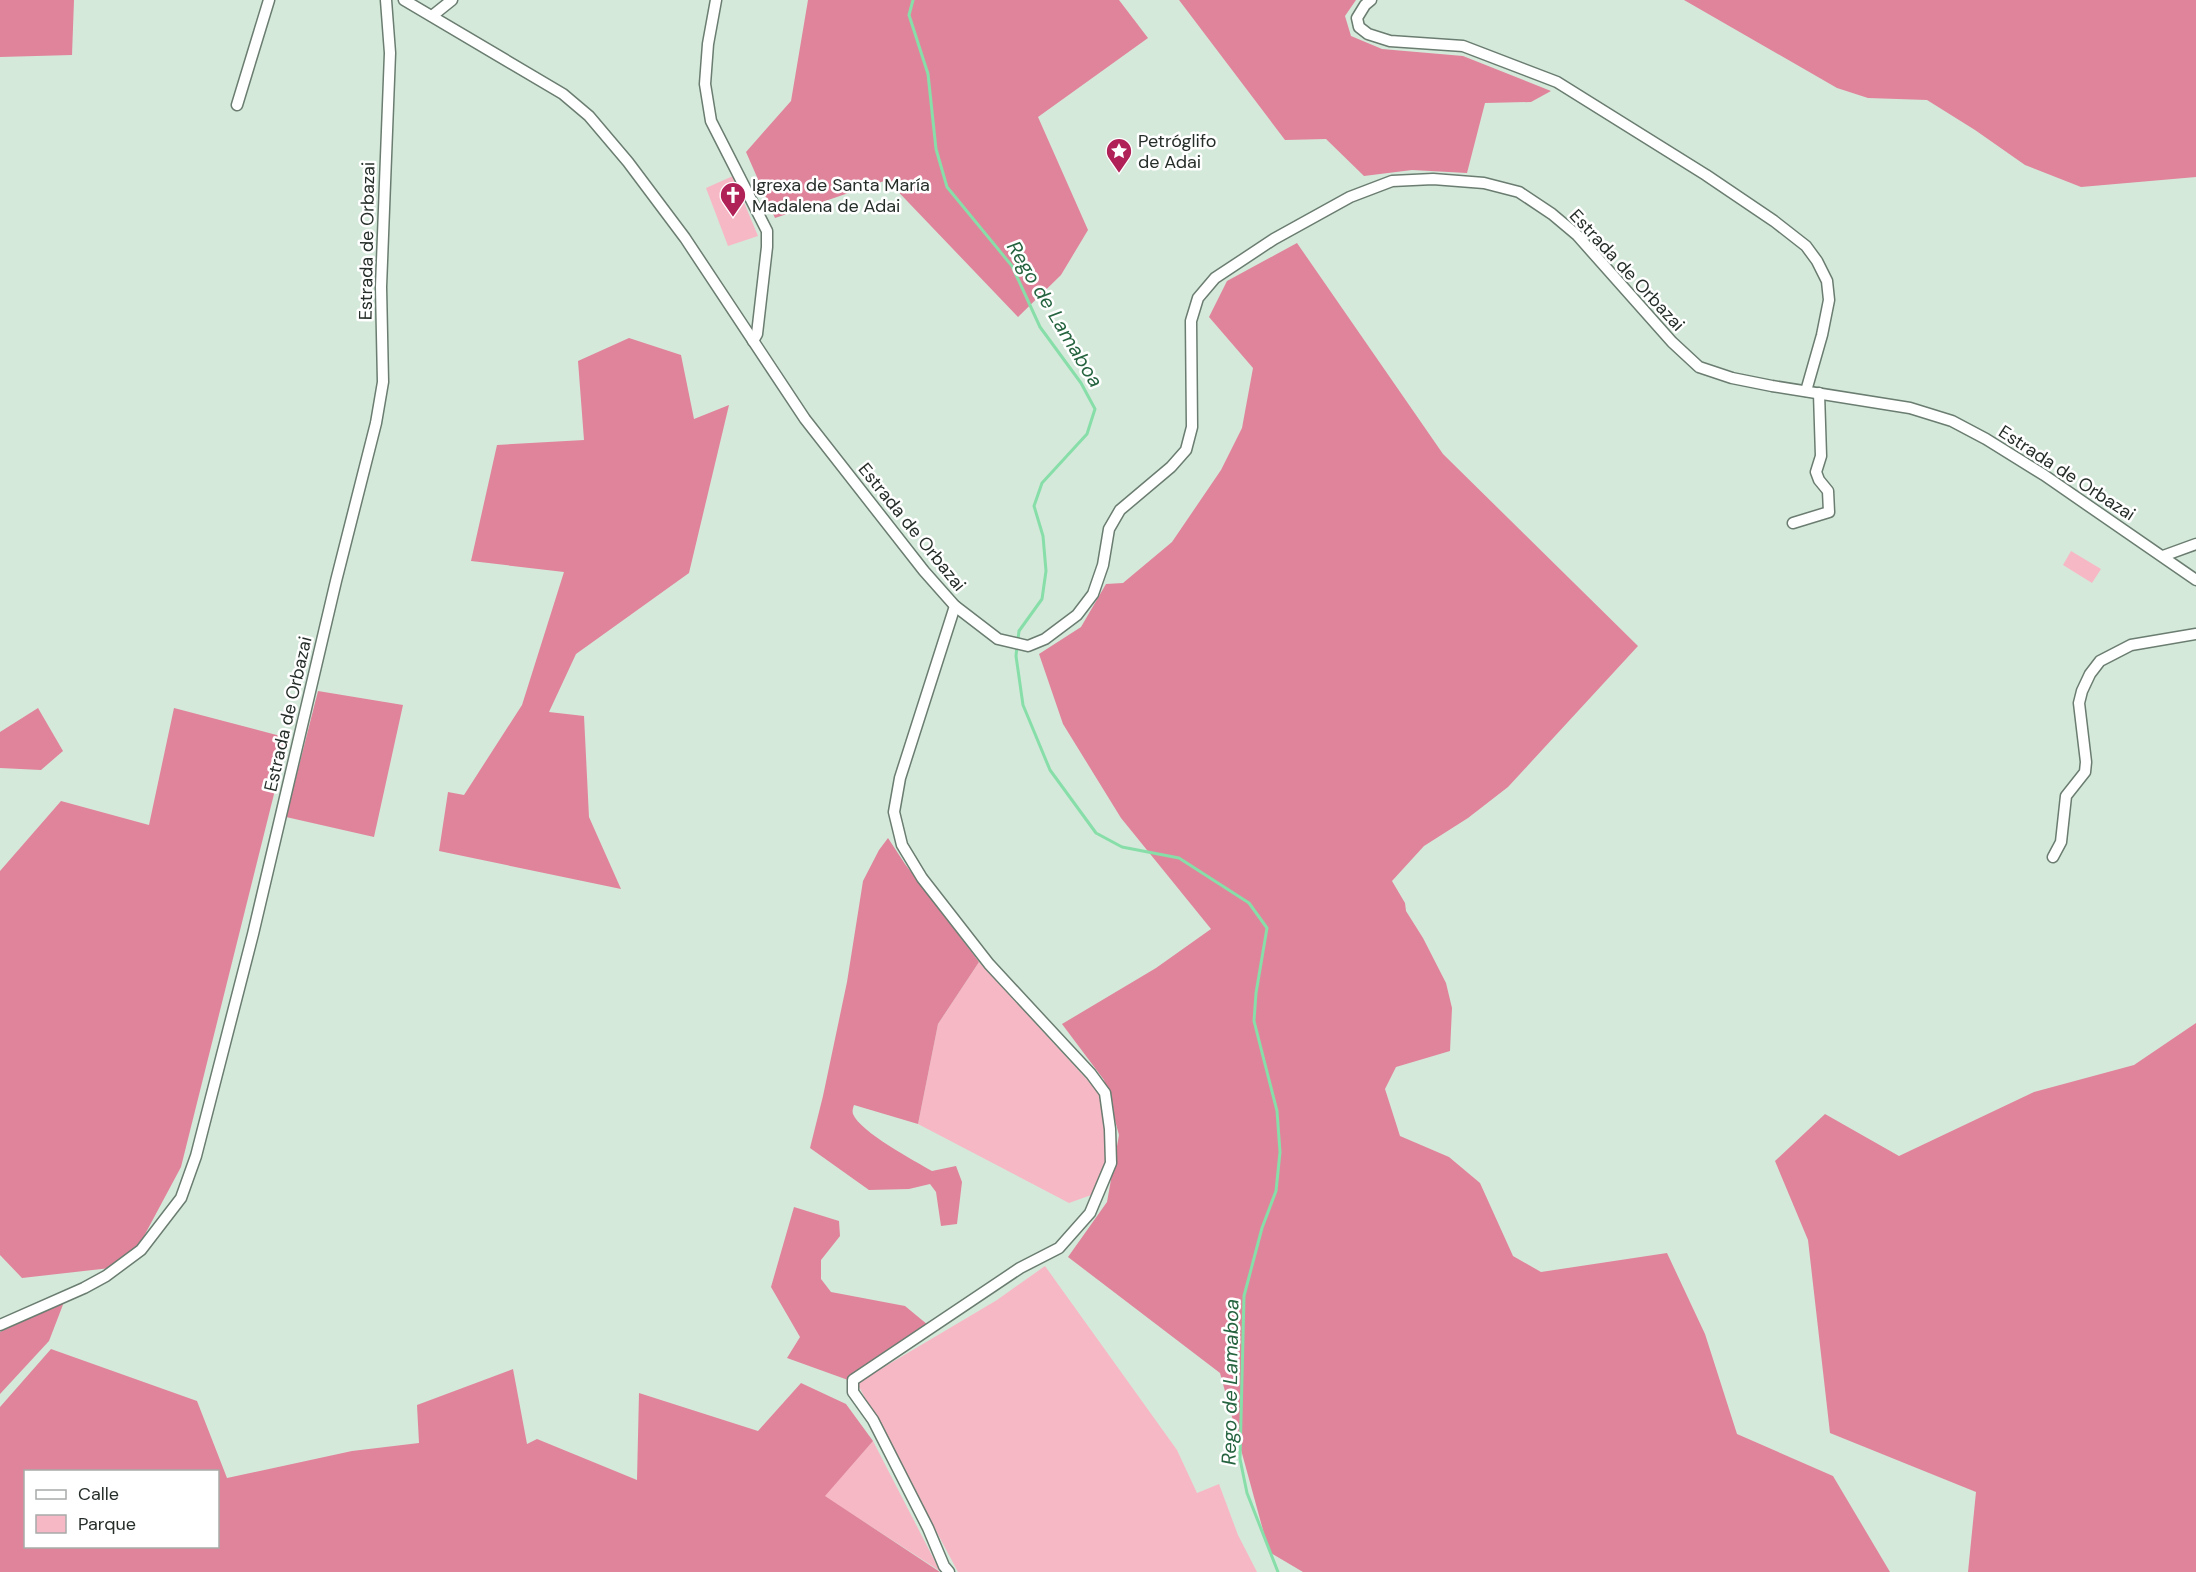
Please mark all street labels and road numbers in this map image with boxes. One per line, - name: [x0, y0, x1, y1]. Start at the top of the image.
- street label: Estrada de Orbazai: [354, 162, 380, 320]
- street label: Estrada de Orbazai: [1564, 204, 1690, 336]
- street label: Estrada de Orbazai: [1994, 420, 2140, 526]
- street label: Estrada de Orbazai: [853, 458, 971, 596]
- street label: Estrada de Orbazai: [258, 634, 318, 794]

